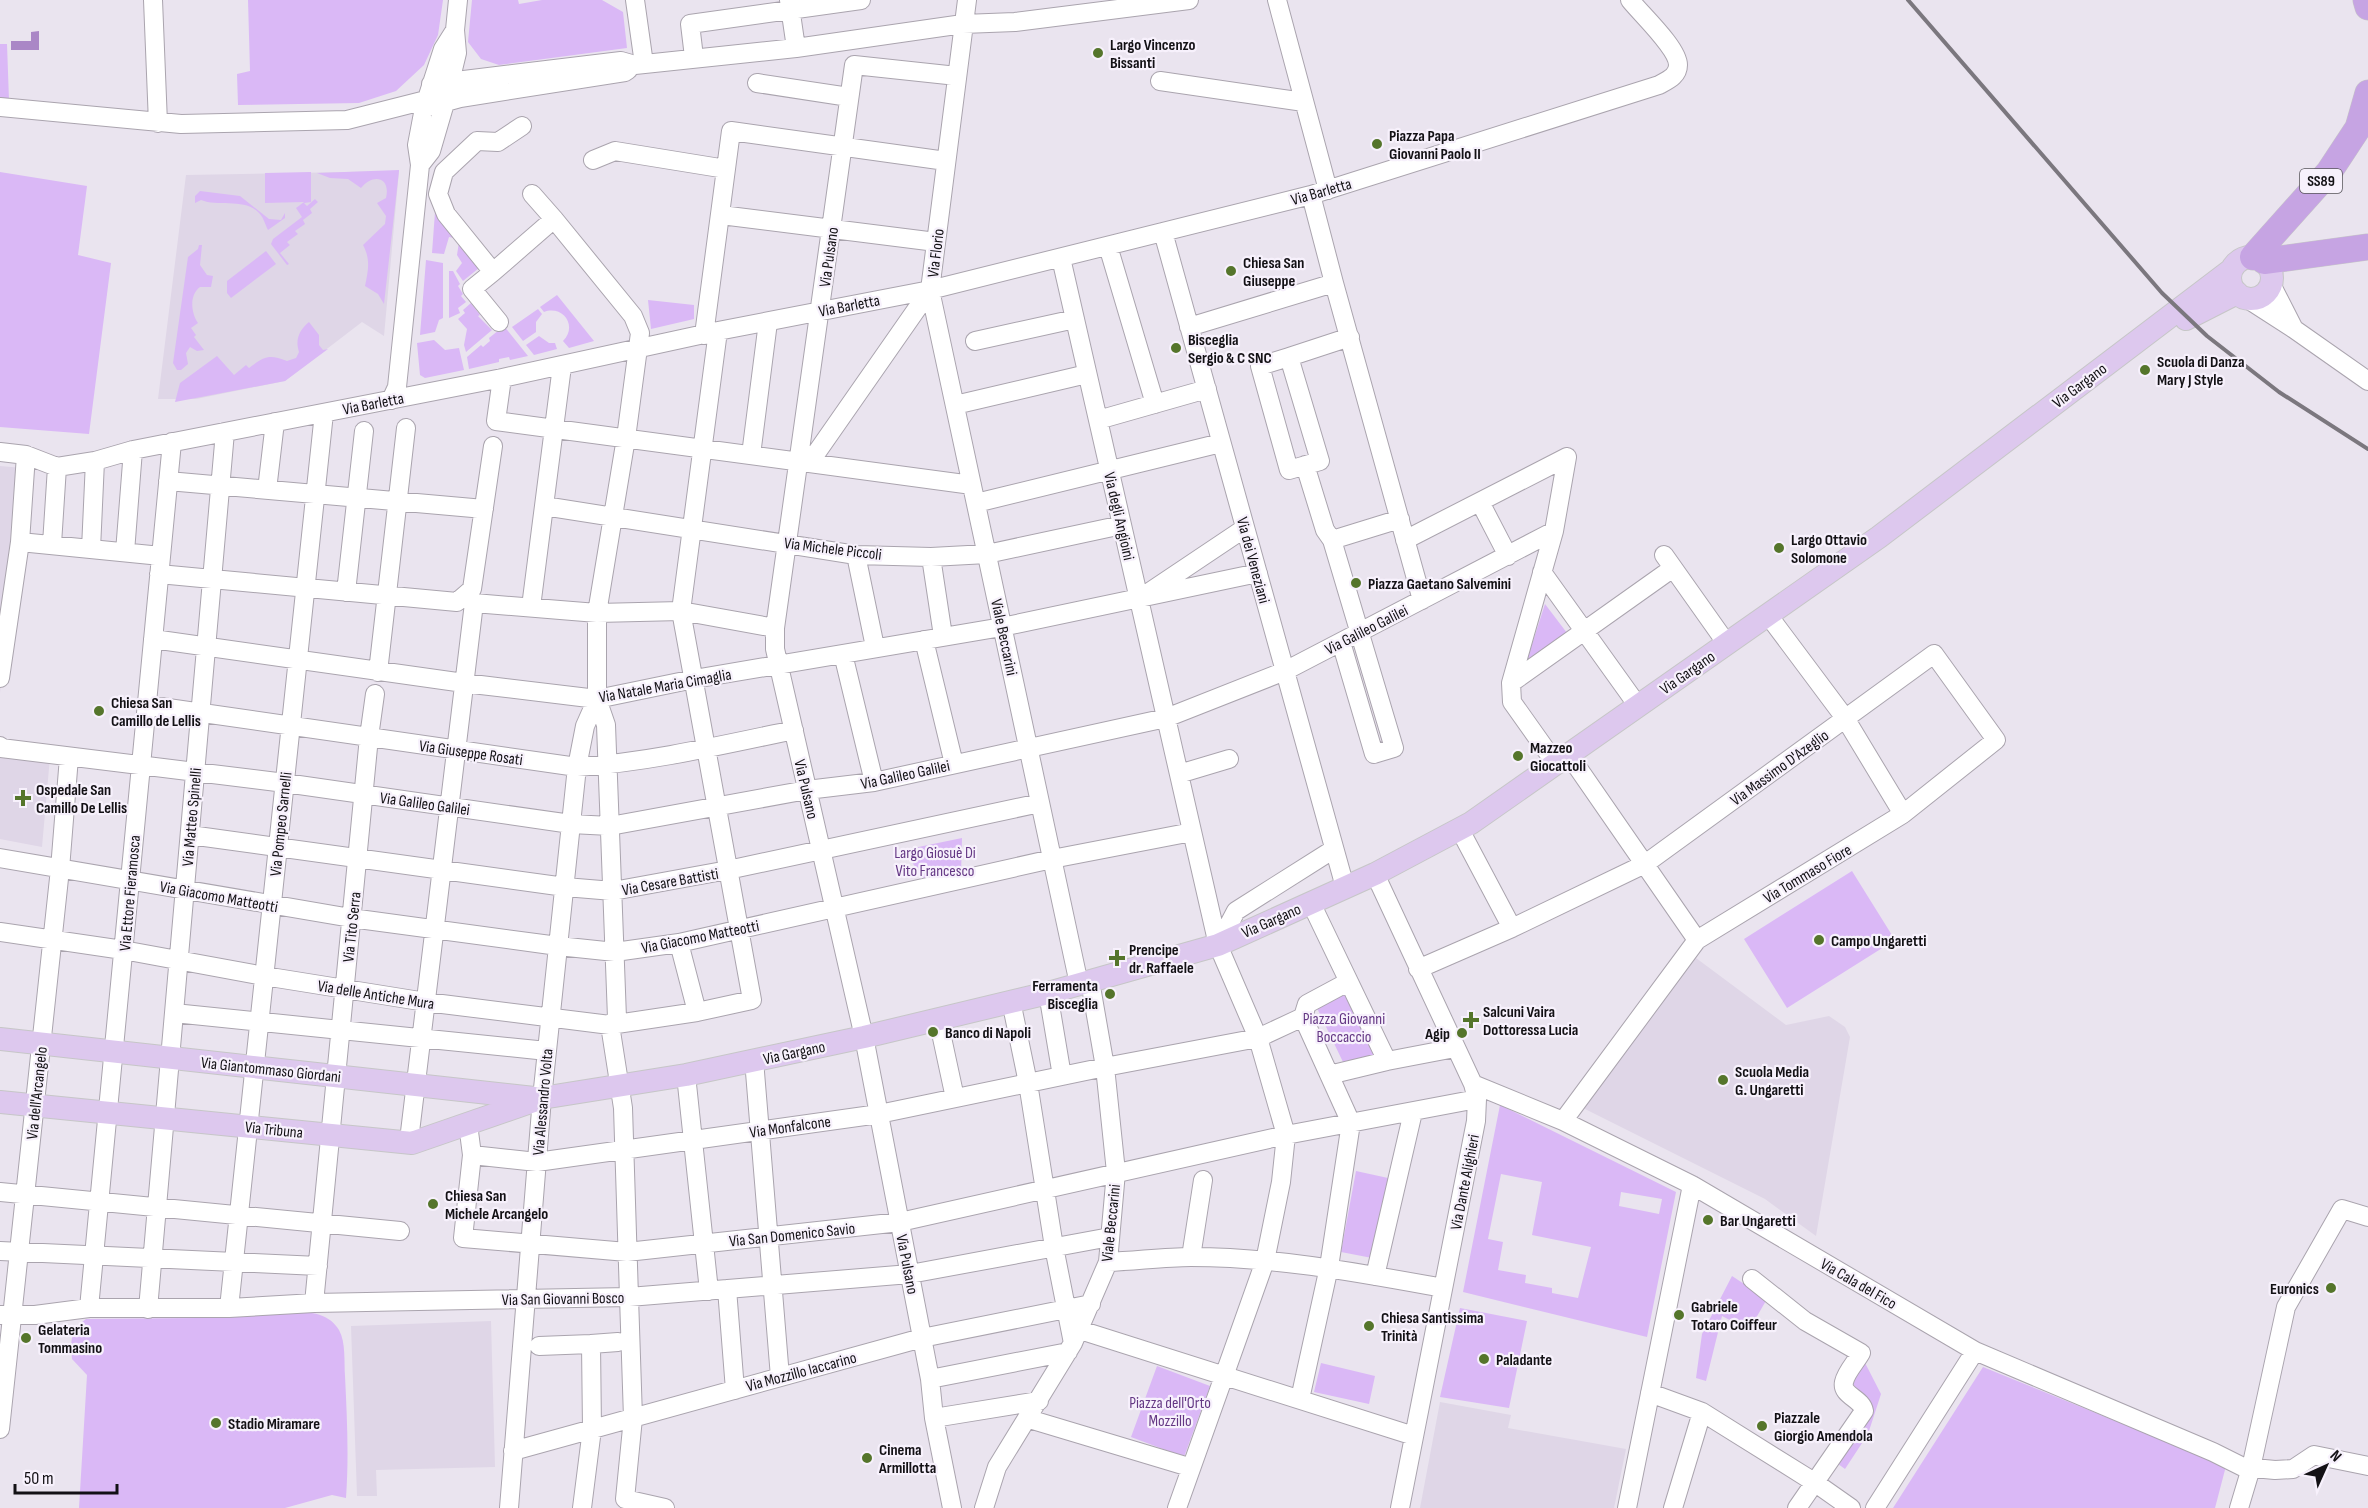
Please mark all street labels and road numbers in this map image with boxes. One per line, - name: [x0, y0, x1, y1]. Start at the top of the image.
- road number: SS89: [2300, 169, 2342, 193]
- street label: Via Barletta: [1289, 175, 1354, 210]
- street label: Via Pulsano: [816, 226, 843, 289]
- street label: Via Florio: [924, 228, 949, 279]
- street label: Via Barletta: [817, 291, 882, 322]
- street label: Via Gargano: [2049, 360, 2111, 413]
- street label: Via Barletta: [341, 389, 406, 420]
- street label: Via degli Angioini: [1099, 470, 1138, 562]
- street label: Via dei Veneziani: [1232, 515, 1273, 606]
- street label: Via Michele Piccoli: [783, 534, 883, 565]
- street label: Viale Beccarini: [986, 597, 1021, 677]
- street label: Via Galileo Galilei: [1322, 601, 1411, 659]
- street label: Via Gargano: [1657, 647, 1719, 699]
- street label: Via Natale Maria Cimaglia: [598, 665, 733, 707]
- street label: Via Massimo D'Azeglio: [1727, 726, 1833, 810]
- street label: Via Giuseppe Rosati: [418, 737, 524, 770]
- street label: Via Galileo Galilei: [859, 757, 952, 794]
- street label: Via Pulsano: [789, 758, 822, 821]
- street label: Via Matteo Spinelli: [179, 767, 206, 867]
- street label: Via Pompeo Sarnelli: [267, 771, 296, 877]
- street label: Via Galileo Galilei: [379, 789, 471, 820]
- street label: Via Ettore Fieramosca: [116, 834, 145, 952]
- street label: Via Tommaso Fiore: [1760, 841, 1855, 908]
- street label: Via Cesare Battisti: [620, 865, 720, 900]
- street label: Via Giacomo Matteotti: [158, 878, 279, 917]
- street label: Via Tito Serra: [339, 891, 366, 963]
- street label: Via Gargano: [1239, 900, 1304, 943]
- street label: Via Giacomo Matteotti: [640, 917, 761, 958]
- street label: Via delle Antiche Mura: [316, 977, 435, 1014]
- street label: Via Gargano: [762, 1038, 827, 1069]
- street label: Via dell'Arcangelo: [23, 1046, 52, 1141]
- street label: Via Alessandro Volta: [529, 1048, 558, 1156]
- street label: Via Giantommaso Giordani: [200, 1054, 342, 1087]
- street label: Via Monfalcone: [748, 1112, 832, 1143]
- street label: Via Tribuna: [244, 1118, 304, 1143]
- street label: Via Dante Alighieri: [1447, 1133, 1484, 1232]
- street label: Viale Beccarini: [1098, 1183, 1125, 1263]
- street label: Via San Domenico Savio: [728, 1219, 856, 1252]
- street label: Via Pulsano: [891, 1233, 922, 1296]
- street label: Via Cala del Fico: [1817, 1255, 1900, 1314]
- street label: Via San Giovanni Bosco: [502, 1289, 624, 1310]
- street label: Via Mozzillo Iaccarino: [744, 1349, 859, 1396]

